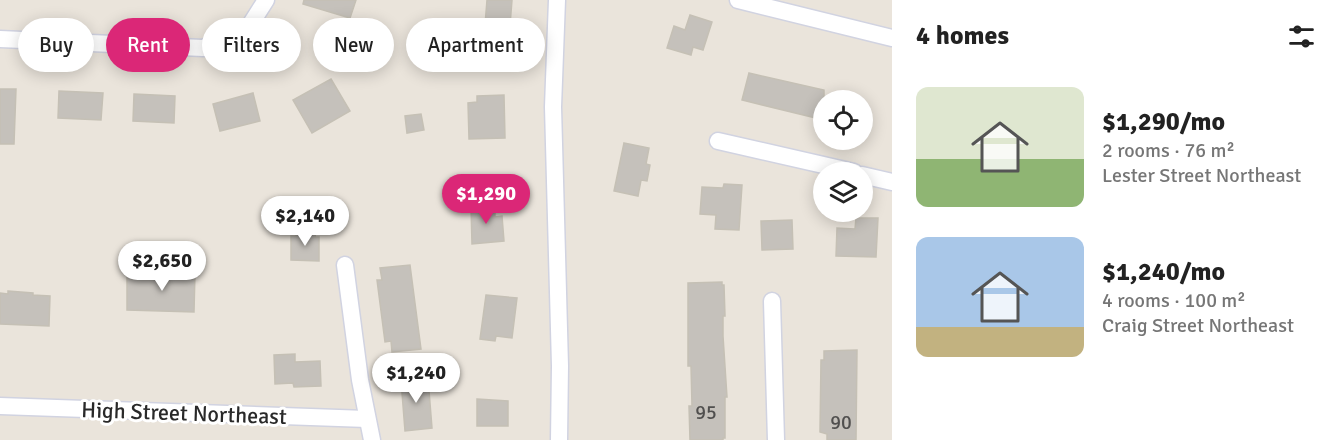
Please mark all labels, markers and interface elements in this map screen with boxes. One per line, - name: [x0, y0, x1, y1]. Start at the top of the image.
- chip: Buy: [18, 18, 94, 72]
- chip: Rent: [106, 18, 190, 72]
- chip: Filters: [202, 18, 301, 72]
- chip: New: [313, 18, 394, 72]
- chip: Apartment: [406, 18, 545, 72]
- text: 4 homes: [916, 20, 1009, 52]
- icon: filters: [1285, 20, 1318, 53]
- map controls: [813, 90, 873, 222]
- button: locate: [813, 90, 873, 150]
- text: $1,290/mo: [1102, 106, 1225, 138]
- icon: home: [964, 111, 1036, 183]
- text: 2 rooms · 76 m²: [1102, 138, 1235, 163]
- button: layers: [813, 162, 873, 222]
- text: Lester Street Northeast: [1102, 163, 1301, 188]
- pin: $1,290: [437, 174, 535, 225]
- text: $1,290: [456, 181, 516, 206]
- pin: $2,140: [256, 196, 354, 247]
- text: $2,140: [275, 203, 335, 228]
- pin: $2,650: [113, 241, 211, 292]
- text: $2,650: [132, 248, 192, 273]
- text: $1,240/mo: [1102, 256, 1225, 288]
- icon: home: [964, 261, 1036, 333]
- text: 4 rooms · 100 m²: [1102, 288, 1246, 313]
- text: Craig Street Northeast: [1102, 313, 1294, 338]
- pin: $1,240: [367, 353, 465, 404]
- text: $1,240: [386, 360, 446, 385]
- street label: High Street Northeast: [81, 396, 287, 430]
- house number: 95: [695, 400, 717, 425]
- house number: 90: [830, 410, 852, 435]

